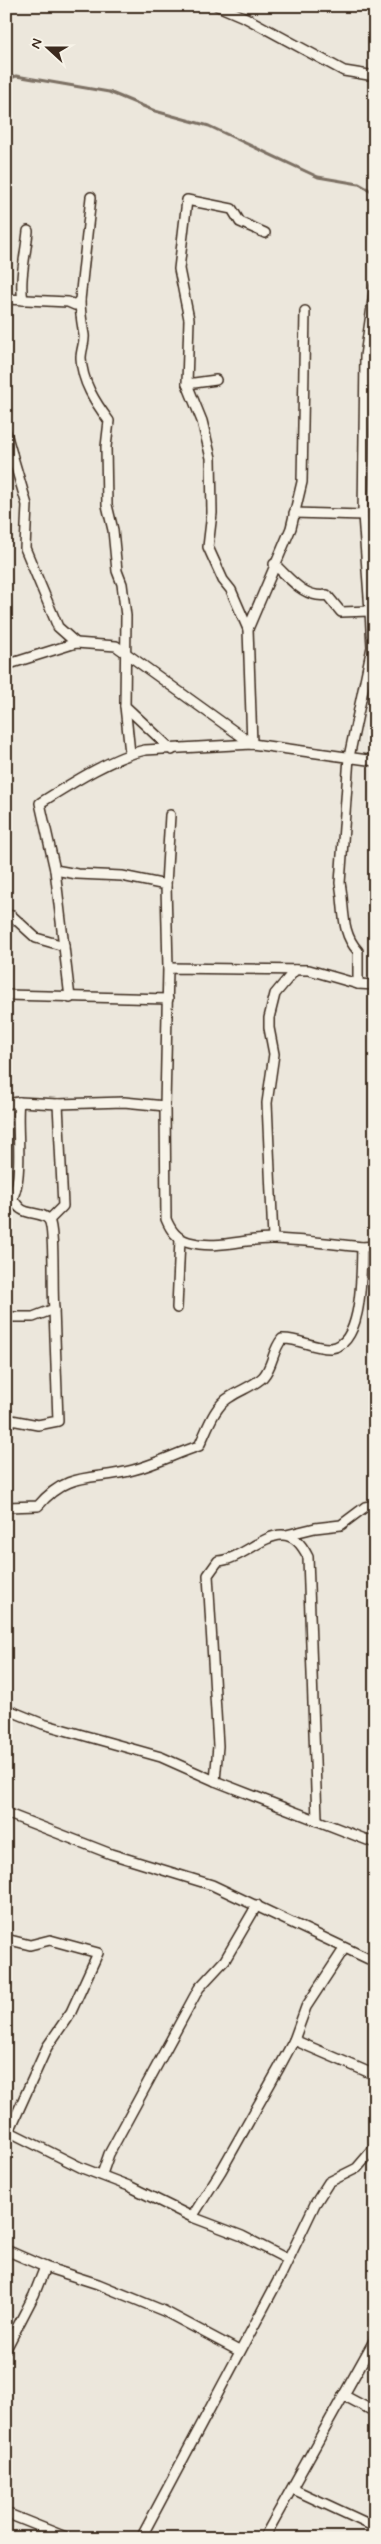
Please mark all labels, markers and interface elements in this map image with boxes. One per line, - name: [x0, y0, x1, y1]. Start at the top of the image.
- north arrow: [22, 22, 72, 72]
- text: N: [27, 36, 47, 51]

